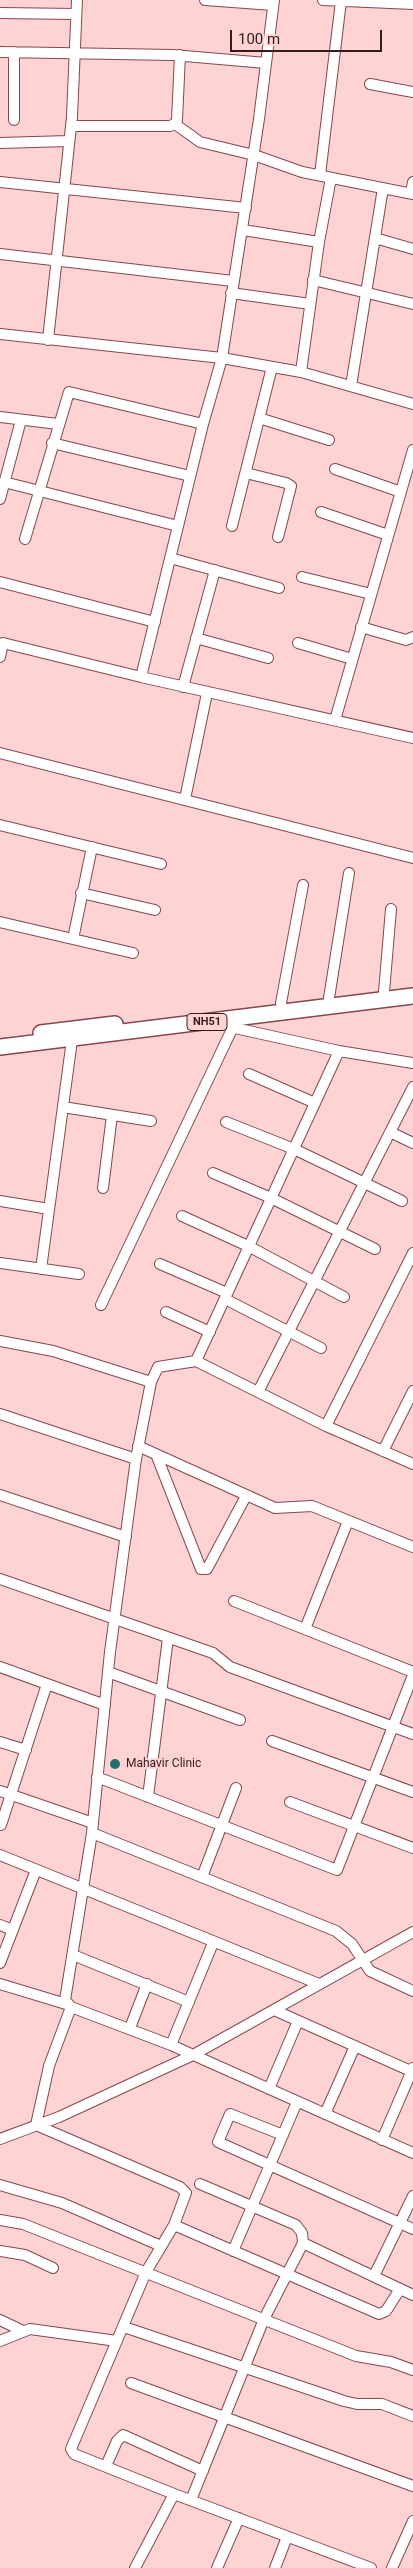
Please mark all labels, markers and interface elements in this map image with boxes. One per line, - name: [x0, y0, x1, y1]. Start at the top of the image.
- scale bar: [233, 20, 386, 52]
- text: 100 m: [238, 30, 280, 48]
- road number: NH51: [187, 1014, 227, 1030]
- marker: Mahavir Clinic: [108, 1757, 122, 1771]
- place label: Mahavir Clinic: [126, 1757, 201, 1771]

